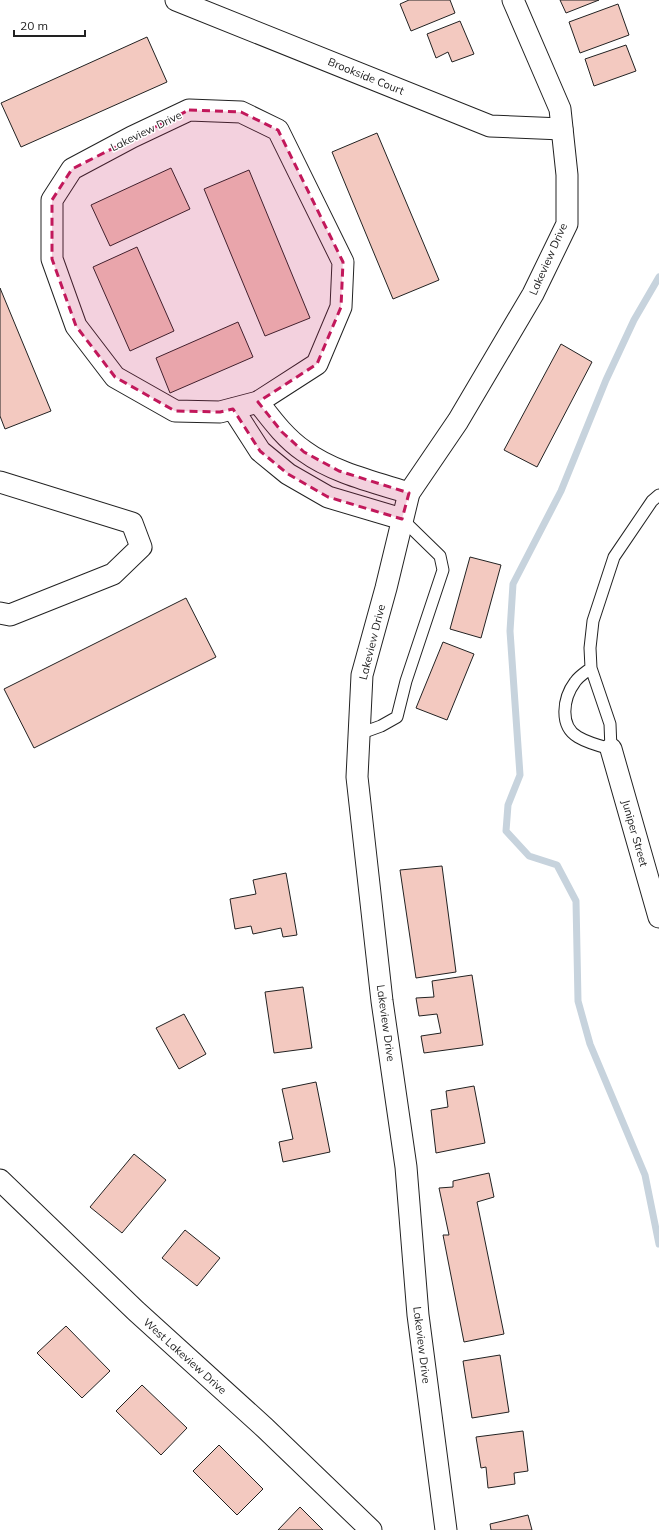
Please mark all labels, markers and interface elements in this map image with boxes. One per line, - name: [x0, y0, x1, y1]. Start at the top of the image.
- scale bar: [14, 12, 85, 38]
- text: 20 m: [20, 18, 48, 33]
- street label: Brookside Court: [326, 54, 406, 98]
- street label: Lakeview Drive: [108, 108, 184, 154]
- street label: Lakeview Drive: [526, 221, 570, 297]
- street label: Lakeview Drive: [356, 603, 388, 681]
- street label: Juniper Street: [619, 798, 651, 868]
- street label: Lakeview Drive: [374, 984, 398, 1062]
- street label: Lakeview Drive: [410, 1306, 434, 1384]
- street label: West Lakeview Drive: [141, 1315, 229, 1397]

